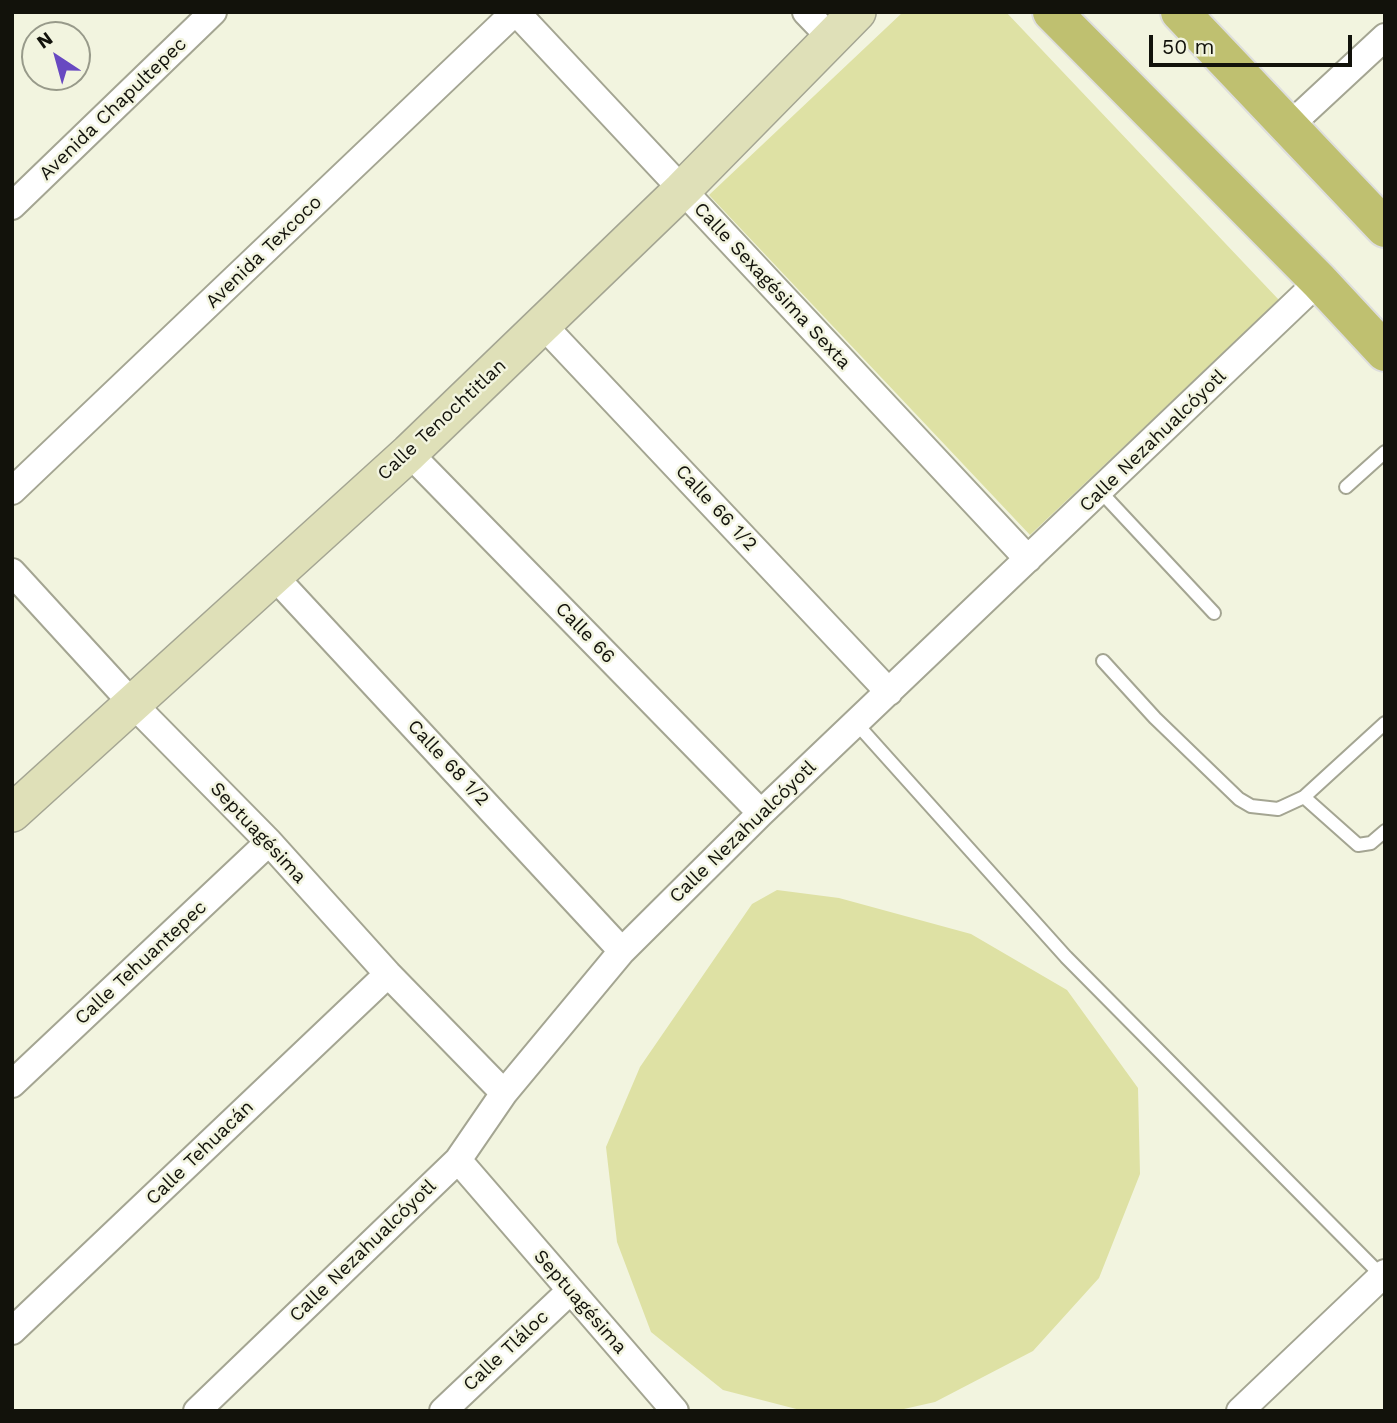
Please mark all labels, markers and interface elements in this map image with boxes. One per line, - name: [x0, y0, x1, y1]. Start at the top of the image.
- north arrow: [21, 21, 91, 91]
- scale bar: [1152, 21, 1355, 65]
- text: N: [32, 27, 57, 54]
- street label: Avenida Chapultepec: [35, 33, 191, 185]
- text: 50 m: [1162, 34, 1214, 59]
- street label: Avenida Texcoco: [201, 191, 327, 313]
- street label: Calle Sexagésima Sexta: [689, 198, 855, 374]
- street label: Calle Tenochtitlan: [373, 354, 511, 486]
- street label: Calle Nezahualcóyotl: [1075, 365, 1231, 517]
- street label: Calle 66 1/2: [670, 460, 762, 556]
- street label: Calle 66: [550, 598, 620, 668]
- street label: Calle 68 1/2: [402, 715, 494, 811]
- street label: Calle Nezahualcóyotl: [665, 756, 821, 908]
- street label: Septuagésima: [205, 778, 311, 888]
- street label: Calle Tehuantepec: [71, 896, 211, 1030]
- street label: Calle Tehuacán: [142, 1096, 258, 1210]
- street label: Calle Nezahualcóyotl: [285, 1175, 441, 1327]
- street label: Septuagésima: [529, 1245, 631, 1359]
- street label: Calle Tláloc: [459, 1306, 553, 1396]

